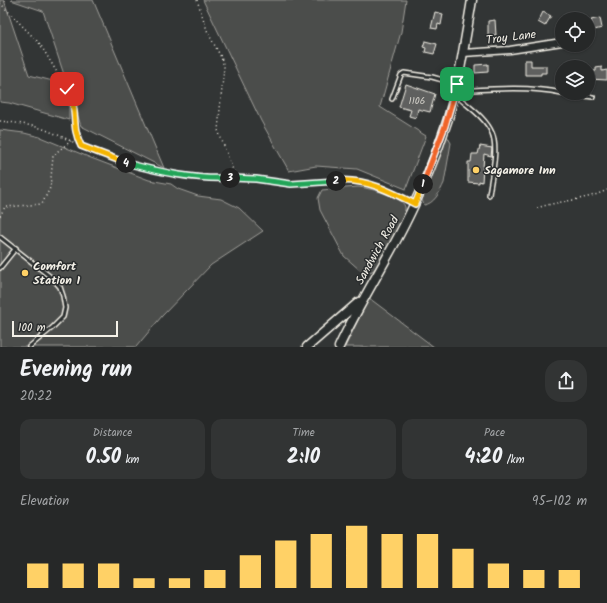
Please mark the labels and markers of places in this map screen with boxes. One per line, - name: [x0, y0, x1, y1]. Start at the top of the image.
- pin: [440, 67, 474, 101]
- pin: [50, 72, 84, 106]
- pin: 4: [116, 153, 136, 173]
- place label: Sagamore Inn: [484, 161, 556, 180]
- marker: Sagamore Inn: [471, 165, 481, 175]
- pin: 3: [220, 168, 240, 188]
- pin: 2: [326, 171, 346, 191]
- pin: 1: [413, 174, 433, 194]
- place label: Comfort Station 1: [33, 257, 80, 290]
- marker: Comfort Station 1: [20, 268, 30, 278]

